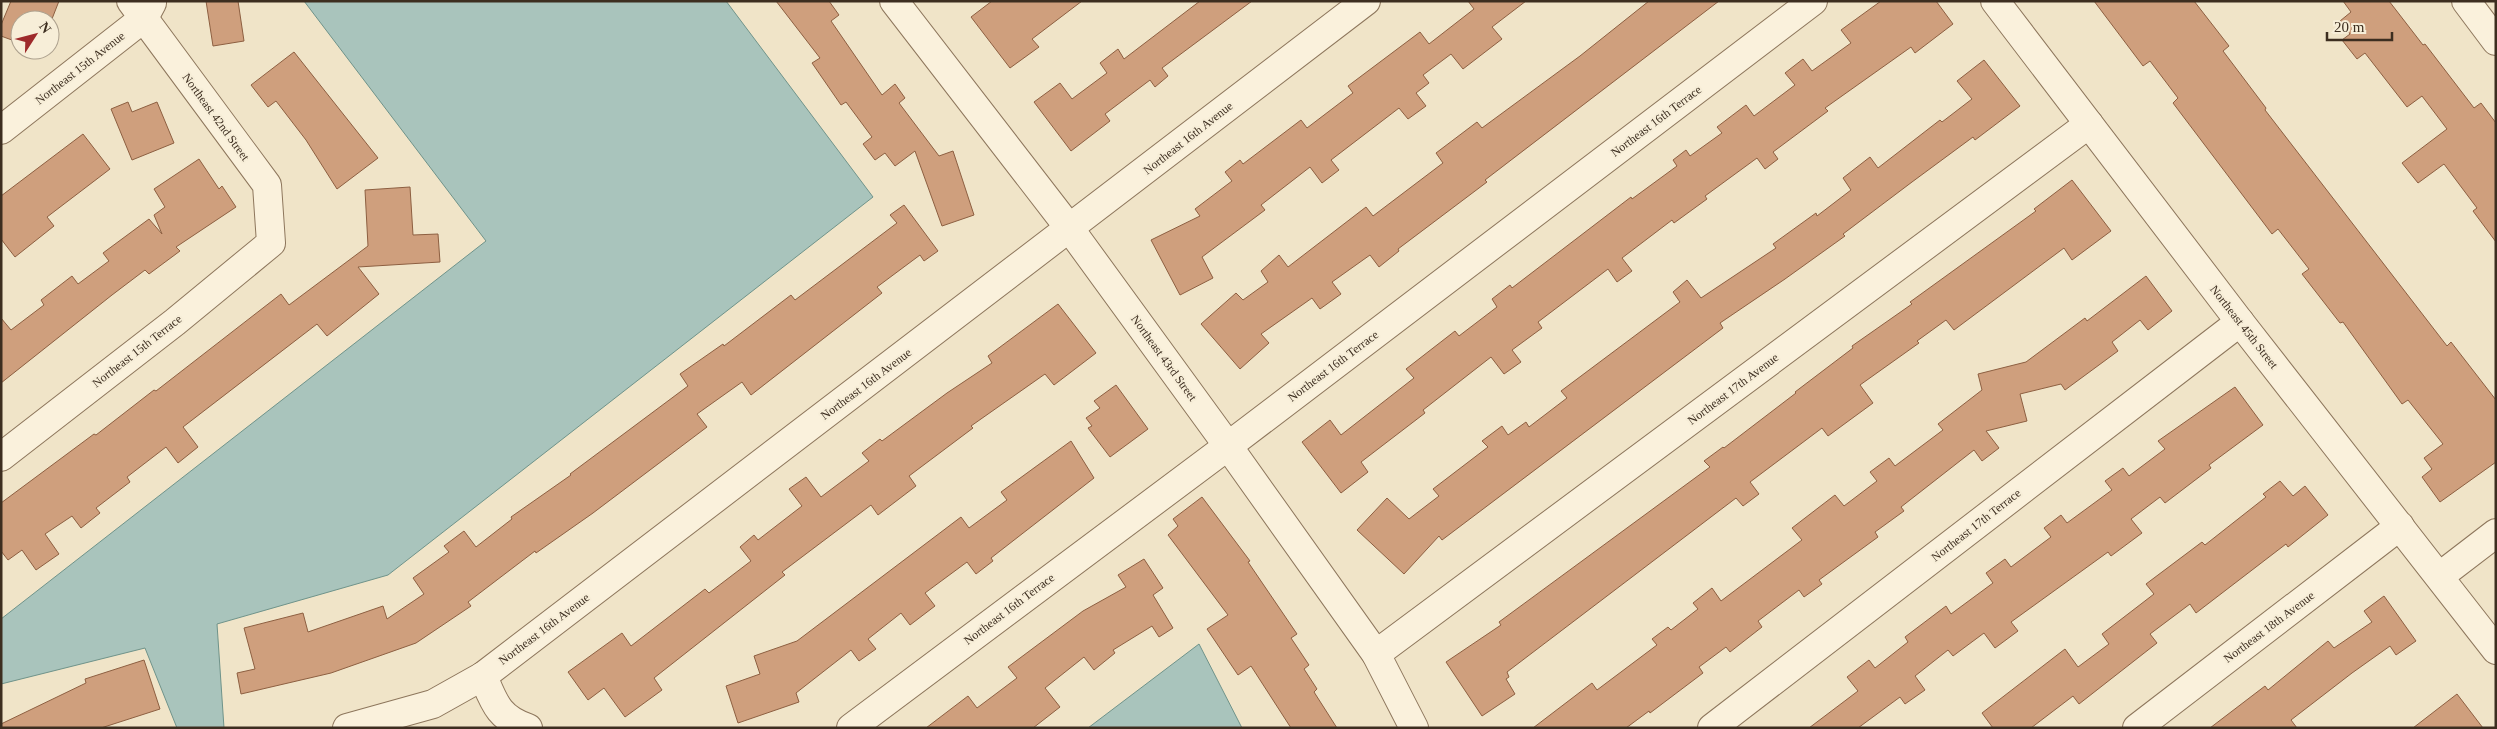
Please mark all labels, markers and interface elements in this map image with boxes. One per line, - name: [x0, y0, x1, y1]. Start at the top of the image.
- north arrow: [10, 10, 60, 60]
- scale bar: [2327, 10, 2392, 42]
- text: 20 m: [2334, 19, 2365, 35]
- street label: Northeast 15th Avenue: [32, 28, 128, 108]
- street label: Northeast 42nd Street: [180, 71, 253, 164]
- street label: Northeast 16th Terrace: [1608, 82, 1704, 160]
- street label: Northeast 16th Avenue: [1140, 99, 1236, 177]
- street label: Northeast 45th Street: [2207, 283, 2281, 372]
- street label: Northeast 15th Terrace: [90, 312, 184, 390]
- street label: Northeast 43rd Street: [1128, 312, 1200, 404]
- street label: Northeast 16th Terrace: [1285, 327, 1381, 405]
- street label: Northeast 16th Avenue: [818, 345, 914, 423]
- street label: Northeast 17th Avenue: [1685, 350, 1781, 428]
- street label: Northeast 17th Terrace: [1929, 486, 2023, 564]
- street label: Northeast 16th Terrace: [961, 570, 1057, 648]
- street label: Northeast 18th Avenue: [2221, 588, 2317, 666]
- street label: Northeast 16th Avenue: [496, 590, 592, 668]

